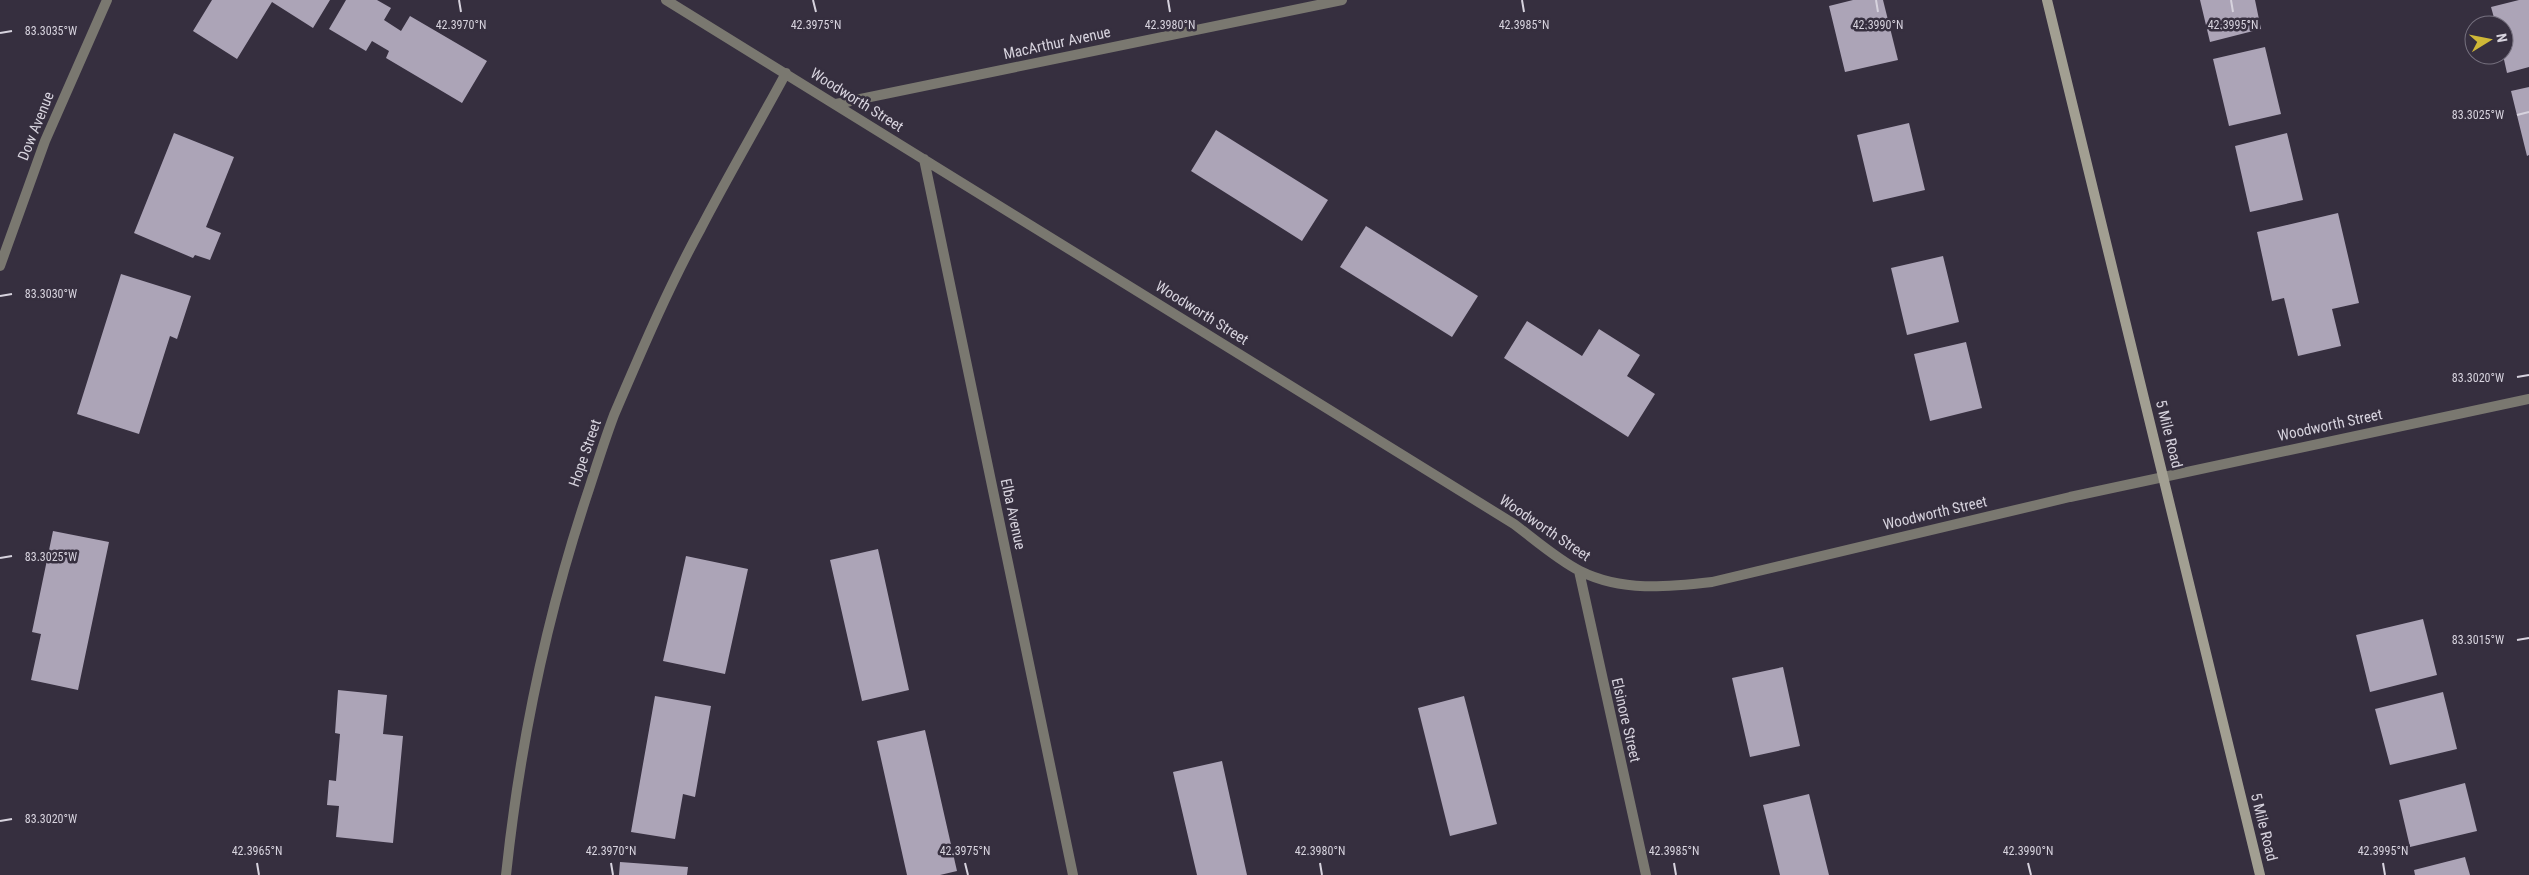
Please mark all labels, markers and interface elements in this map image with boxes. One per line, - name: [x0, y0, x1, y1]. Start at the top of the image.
- north arrow: [2464, 15, 2514, 65]
- text: 42.3970°N: [436, 18, 486, 32]
- text: 42.3975°N: [791, 18, 841, 32]
- text: 42.3980°N: [1145, 18, 1195, 32]
- text: 42.3985°N: [1499, 18, 1549, 32]
- text: 42.3990°N: [1853, 18, 1903, 32]
- text: 42.3995°N: [2208, 18, 2258, 32]
- street label: MacArthur Avenue: [1002, 23, 1112, 63]
- text: 83.3035°W: [25, 24, 77, 38]
- text: N: [2493, 32, 2510, 43]
- street label: Woodworth Street: [807, 64, 907, 136]
- street label: Dow Avenue: [14, 89, 58, 163]
- text: 83.3025°W: [2452, 108, 2504, 122]
- street label: Woodworth Street: [1152, 277, 1252, 349]
- text: 83.3030°W: [25, 287, 77, 301]
- text: 83.3020°W: [2452, 371, 2504, 385]
- street label: 5 Mile Road: [2152, 398, 2186, 470]
- street label: Woodworth Street: [2276, 405, 2384, 445]
- street label: Hope Street: [565, 417, 605, 489]
- street label: Elba Avenue: [997, 477, 1029, 551]
- street label: Woodworth Street: [1496, 491, 1594, 565]
- street label: Woodworth Street: [1881, 492, 1989, 534]
- text: 83.3025°W: [25, 550, 77, 564]
- text: 83.3015°W: [2452, 633, 2504, 647]
- street label: Elsinore Street: [1608, 676, 1644, 764]
- street label: 5 Mile Road: [2247, 791, 2281, 863]
- text: 83.3020°W: [25, 812, 77, 826]
- text: 42.3965°N: [232, 844, 282, 858]
- text: 42.3970°N: [586, 844, 636, 858]
- text: 42.3975°N: [940, 844, 990, 858]
- text: 42.3980°N: [1295, 844, 1345, 858]
- text: 42.3985°N: [1649, 844, 1699, 858]
- text: 42.3990°N: [2003, 844, 2053, 858]
- text: 42.3995°N: [2358, 844, 2408, 858]

